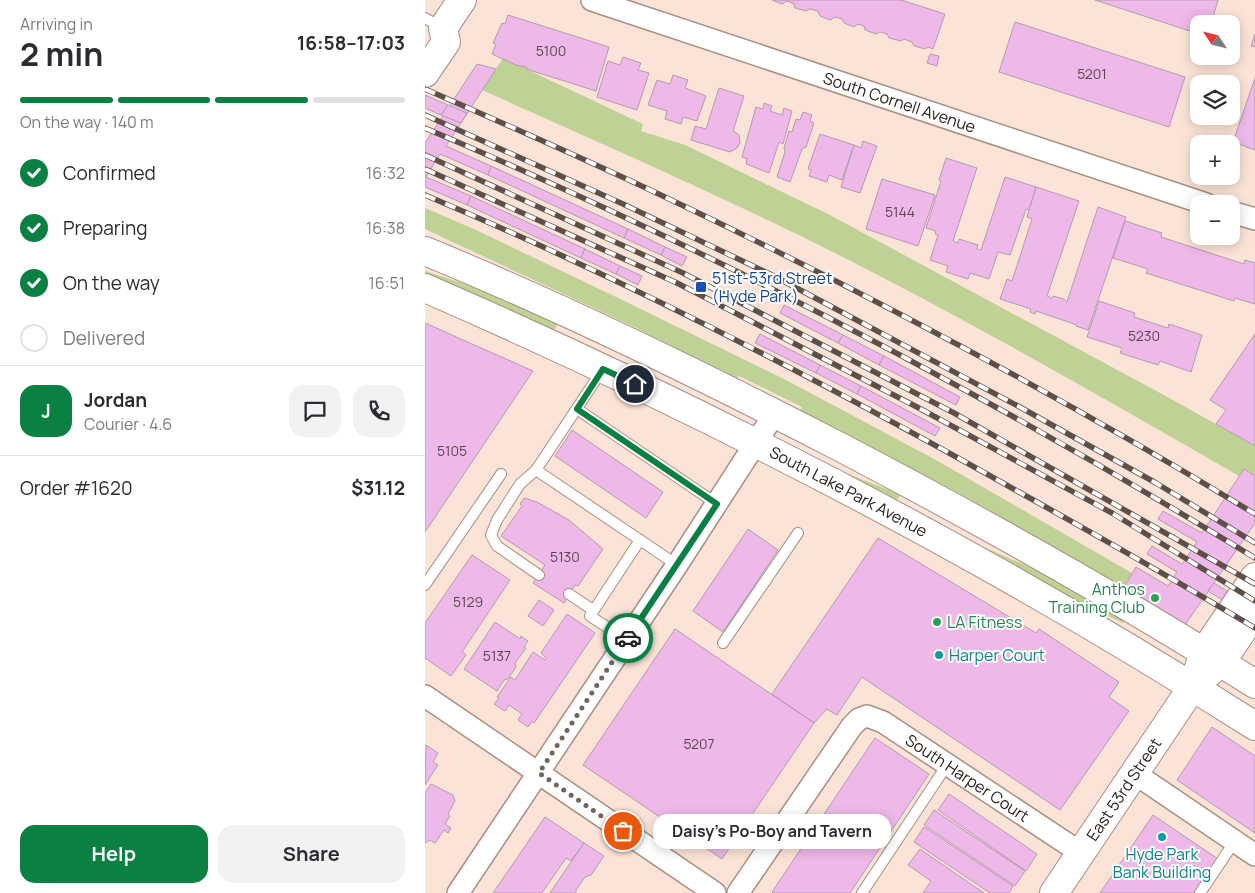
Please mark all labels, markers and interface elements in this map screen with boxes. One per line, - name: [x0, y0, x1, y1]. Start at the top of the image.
- text: Arriving in: [20, 13, 93, 35]
- north arrow: [1190, 15, 1240, 65]
- map controls: [1190, 15, 1240, 245]
- text: 16:58–17:03: [297, 30, 405, 56]
- text: 2 min: [20, 32, 103, 76]
- house number: 5100: [536, 41, 566, 60]
- house number: 5201: [1077, 64, 1107, 83]
- street label: South Cornell Avenue: [821, 67, 978, 138]
- button: layers: [1190, 75, 1240, 125]
- text: On the way · 140 m: [20, 111, 154, 133]
- button: +: [1190, 135, 1240, 185]
- icon: check: [20, 159, 48, 187]
- text: Confirmed: [63, 160, 156, 186]
- text: 16:32: [366, 162, 405, 184]
- button: −: [1190, 195, 1240, 245]
- house number: 5144: [885, 202, 915, 221]
- icon: check: [20, 214, 48, 242]
- text: Preparing: [63, 215, 148, 241]
- text: 16:38: [366, 217, 405, 239]
- place label: 51st-53rd Street (Hyde Park): [712, 267, 832, 307]
- icon: check: [20, 269, 48, 297]
- text: On the way: [63, 270, 160, 296]
- text: 16:51: [369, 272, 405, 294]
- marker: 51st-53rd Street (Hyde Park): [694, 280, 708, 294]
- text: Delivered: [63, 325, 145, 351]
- house number: 5230: [1128, 326, 1160, 345]
- pin: [614, 363, 656, 405]
- icon: home: [621, 370, 649, 398]
- button: chat: [289, 385, 341, 437]
- button: phone: [353, 385, 405, 437]
- text: Jordan: [84, 387, 147, 413]
- text: J: [41, 398, 51, 424]
- text: Courier · 4.6: [84, 413, 172, 435]
- house number: 5105: [437, 441, 467, 460]
- street label: South Lake Park Avenue: [766, 441, 931, 542]
- text: Order #1620: [20, 475, 133, 501]
- text: $31.12: [351, 475, 405, 501]
- house number: 5130: [550, 547, 580, 566]
- place label: Anthos Training Club: [1049, 578, 1145, 618]
- house number: 5129: [453, 592, 483, 611]
- marker: Anthos Training Club: [1149, 592, 1161, 604]
- place label: LA Fitness: [947, 611, 1022, 633]
- courier: [603, 613, 653, 663]
- marker: LA Fitness: [931, 616, 943, 628]
- icon: car: [614, 624, 642, 652]
- place label: Harper Court: [949, 644, 1045, 666]
- house number: 5137: [483, 646, 511, 665]
- marker: Harper Court: [933, 649, 945, 661]
- street label: South Harper Court: [901, 729, 1034, 827]
- street label: East 53rd Street: [1081, 733, 1166, 845]
- house number: 5207: [683, 734, 715, 753]
- pin: [602, 810, 644, 852]
- callout: Daisy's Po-Boy and Tavern: [653, 814, 891, 848]
- icon: bag: [609, 817, 637, 845]
- text: Daisy's Po-Boy and Tavern: [672, 820, 872, 842]
- button: Help: [20, 825, 208, 883]
- button: Share: [218, 825, 405, 883]
- marker: Hyde Park Bank Building: [1156, 831, 1168, 843]
- place label: Hyde Park Bank Building: [1113, 843, 1211, 883]

